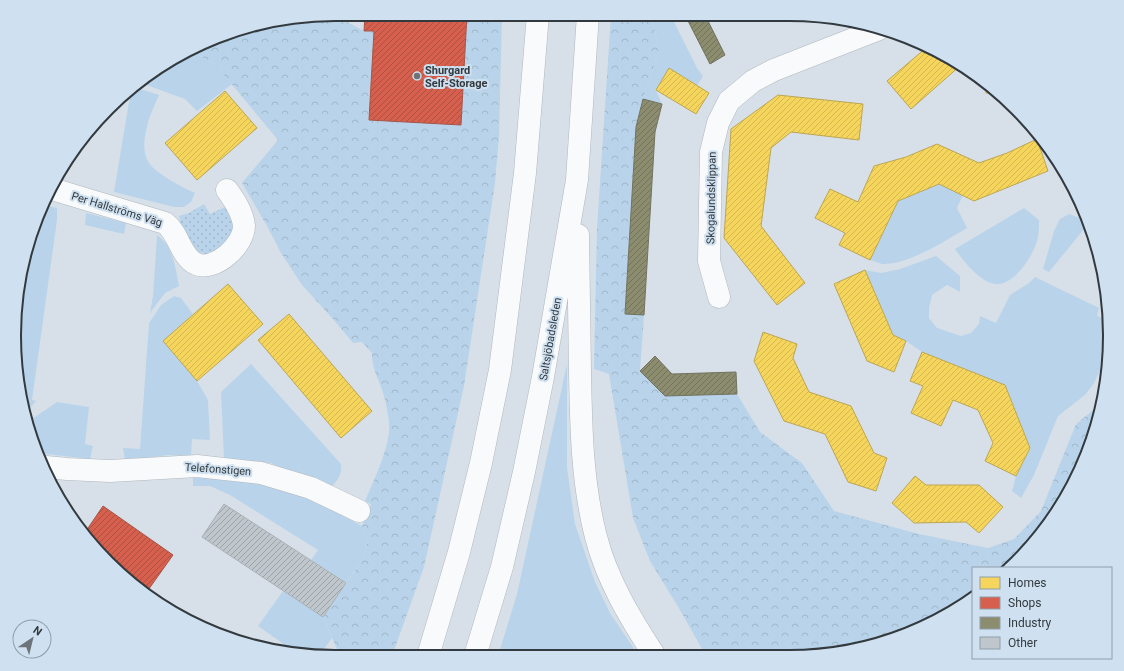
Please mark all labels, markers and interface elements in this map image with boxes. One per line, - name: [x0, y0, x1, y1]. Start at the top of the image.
- place label: Shurgard Self-Storage: [425, 64, 487, 90]
- marker: Shurgard Self-Storage: [412, 71, 422, 81]
- street label: Skogalundsklippan: [704, 152, 719, 244]
- street label: Per Hallströms Väg: [70, 189, 164, 230]
- street label: Saltsjöbadsleden: [537, 297, 564, 382]
- street label: Telefonstigen: [184, 461, 252, 478]
- legend: [972, 567, 1112, 659]
- text: Homes: [1008, 576, 1046, 590]
- text: Shops: [1008, 596, 1042, 610]
- text: Industry: [1008, 616, 1052, 630]
- north arrow: [12, 619, 52, 659]
- text: N: [31, 624, 45, 639]
- text: Other: [1008, 636, 1037, 650]

